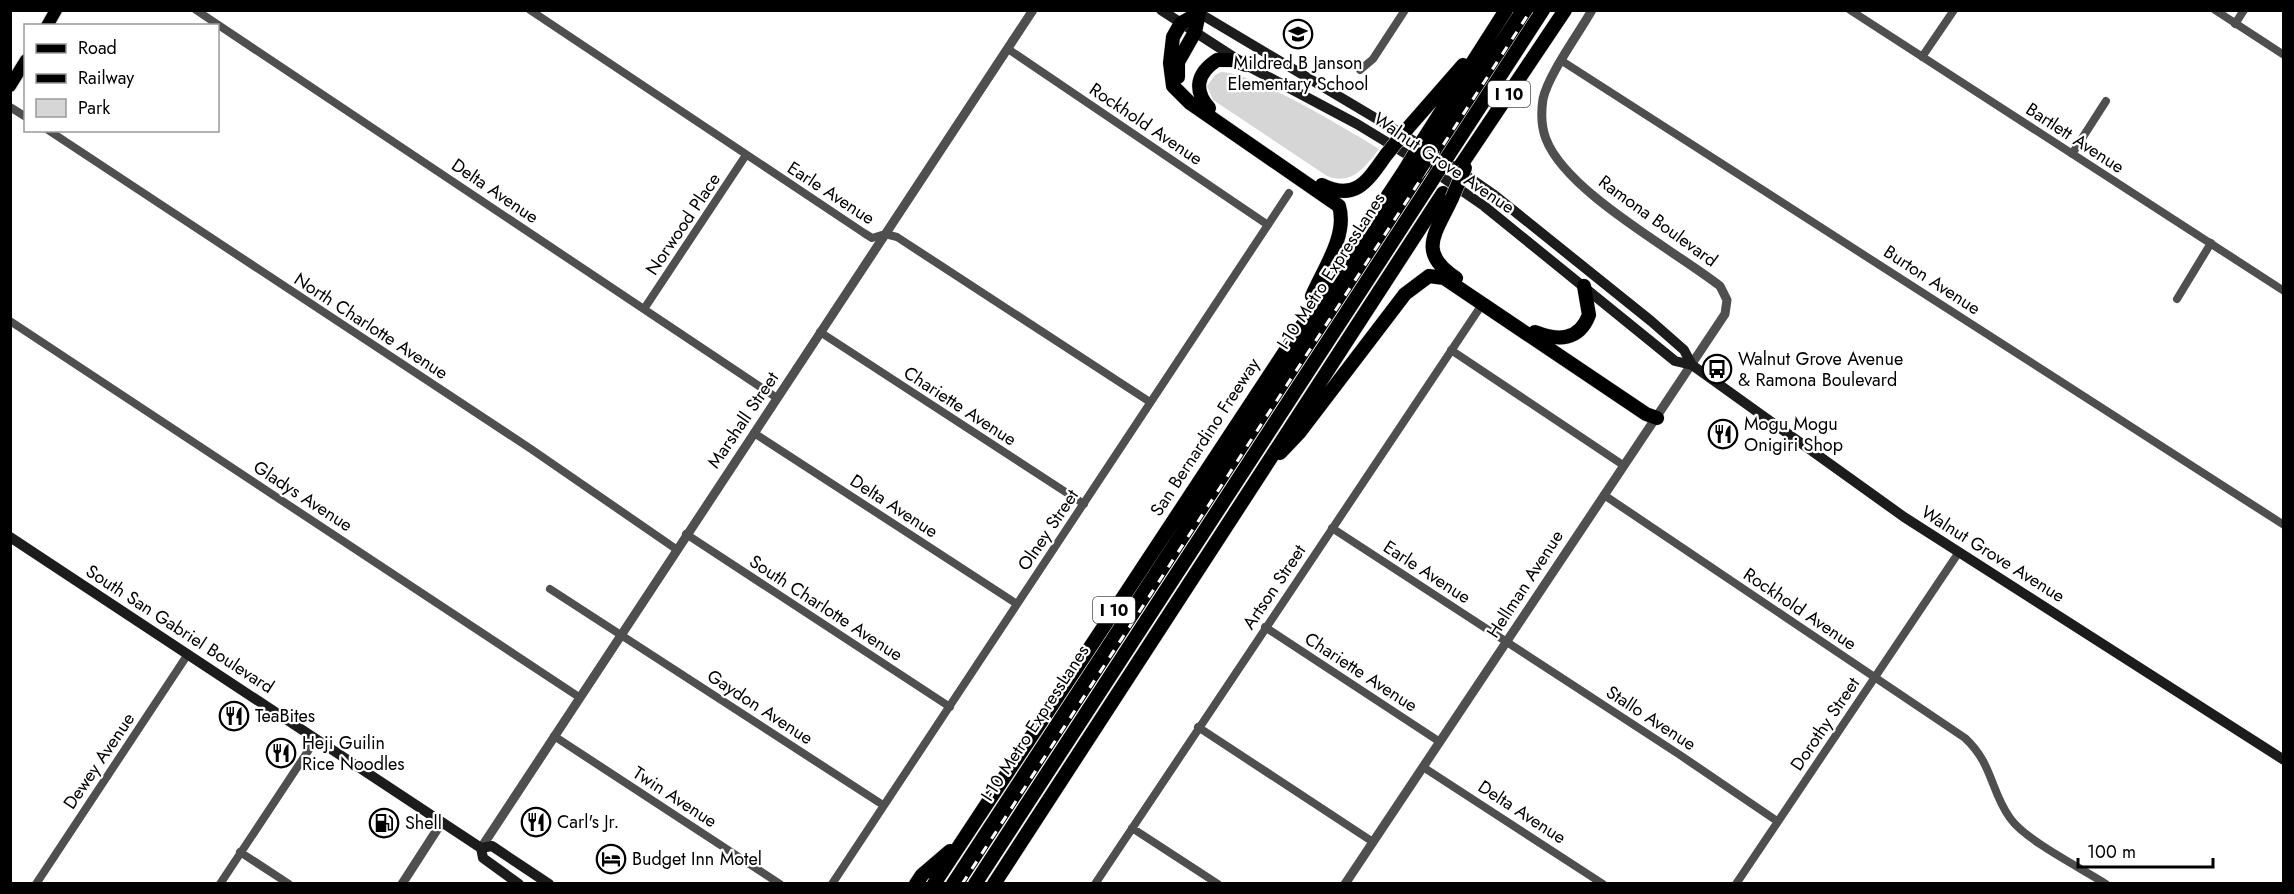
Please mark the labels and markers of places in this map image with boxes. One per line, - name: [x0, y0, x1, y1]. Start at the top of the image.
- school or university icon: Mildred B Janson Elementary School: [1282, 18, 1314, 50]
- place label: Mildred B Janson Elementary School: [1228, 50, 1368, 97]
- place label: Walnut Grove Avenue & Ramona Boulevard: [1738, 346, 1903, 393]
- bus stop icon: Walnut Grove Avenue & Ramona Boulevard: [1701, 353, 1733, 385]
- place label: Mogu Mogu Onigiri Shop: [1744, 411, 1843, 458]
- restaurant icon: Mogu Mogu Onigiri Shop: [1707, 418, 1739, 450]
- restaurant icon: TeaBites: [218, 700, 250, 732]
- place label: TeaBites: [255, 703, 315, 729]
- place label: Heji Guilin Rice Noodles: [302, 730, 405, 777]
- restaurant icon: Heji Guilin Rice Noodles: [265, 737, 297, 769]
- restaurant icon: Carl's Jr.: [520, 806, 552, 838]
- fuel station icon: Shell: [368, 807, 400, 839]
- place label: Carl's Jr.: [557, 809, 619, 835]
- place label: Shell: [405, 810, 442, 836]
- hotel icon: Budget Inn Motel: [595, 843, 627, 875]
- place label: Budget Inn Motel: [632, 846, 762, 872]

